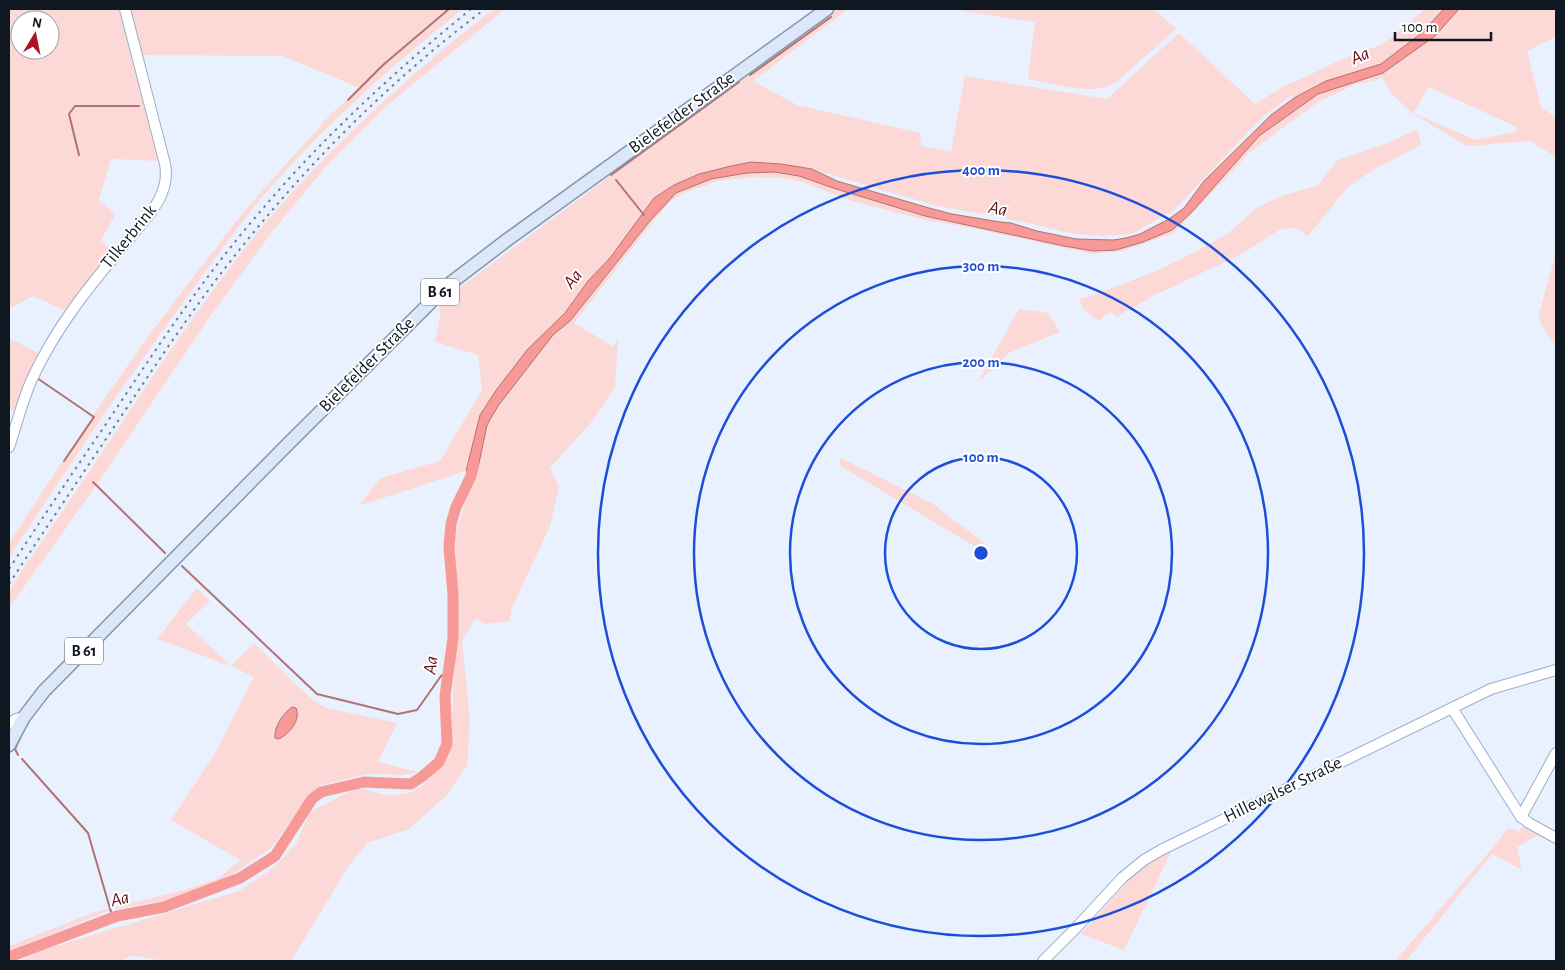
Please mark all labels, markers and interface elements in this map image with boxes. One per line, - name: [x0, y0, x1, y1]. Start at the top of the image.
- north arrow: [10, 10, 60, 60]
- scale bar: [1395, 10, 1491, 42]
- text: N: [31, 15, 43, 31]
- text: 100 m: [1402, 20, 1437, 35]
- water label: Aa: [1347, 44, 1372, 69]
- street label: Bielefelder Straße: [626, 69, 738, 157]
- text: 400 m: [962, 163, 1000, 178]
- water label: Aa: [986, 198, 1009, 220]
- street label: Tilkerbrink: [98, 201, 161, 272]
- text: 300 m: [963, 259, 999, 274]
- water label: Aa: [559, 266, 586, 293]
- road number: B 61: [421, 278, 459, 306]
- street label: Bielefelder Straße: [316, 314, 418, 416]
- text: 200 m: [962, 355, 1000, 370]
- text: 100 m: [963, 450, 999, 465]
- centre of rings: [972, 544, 990, 562]
- road number: B 61: [65, 637, 103, 664]
- water label: Aa: [420, 655, 442, 676]
- street label: Hillewalser Straße: [1221, 754, 1345, 826]
- water label: Aa: [108, 888, 131, 911]

